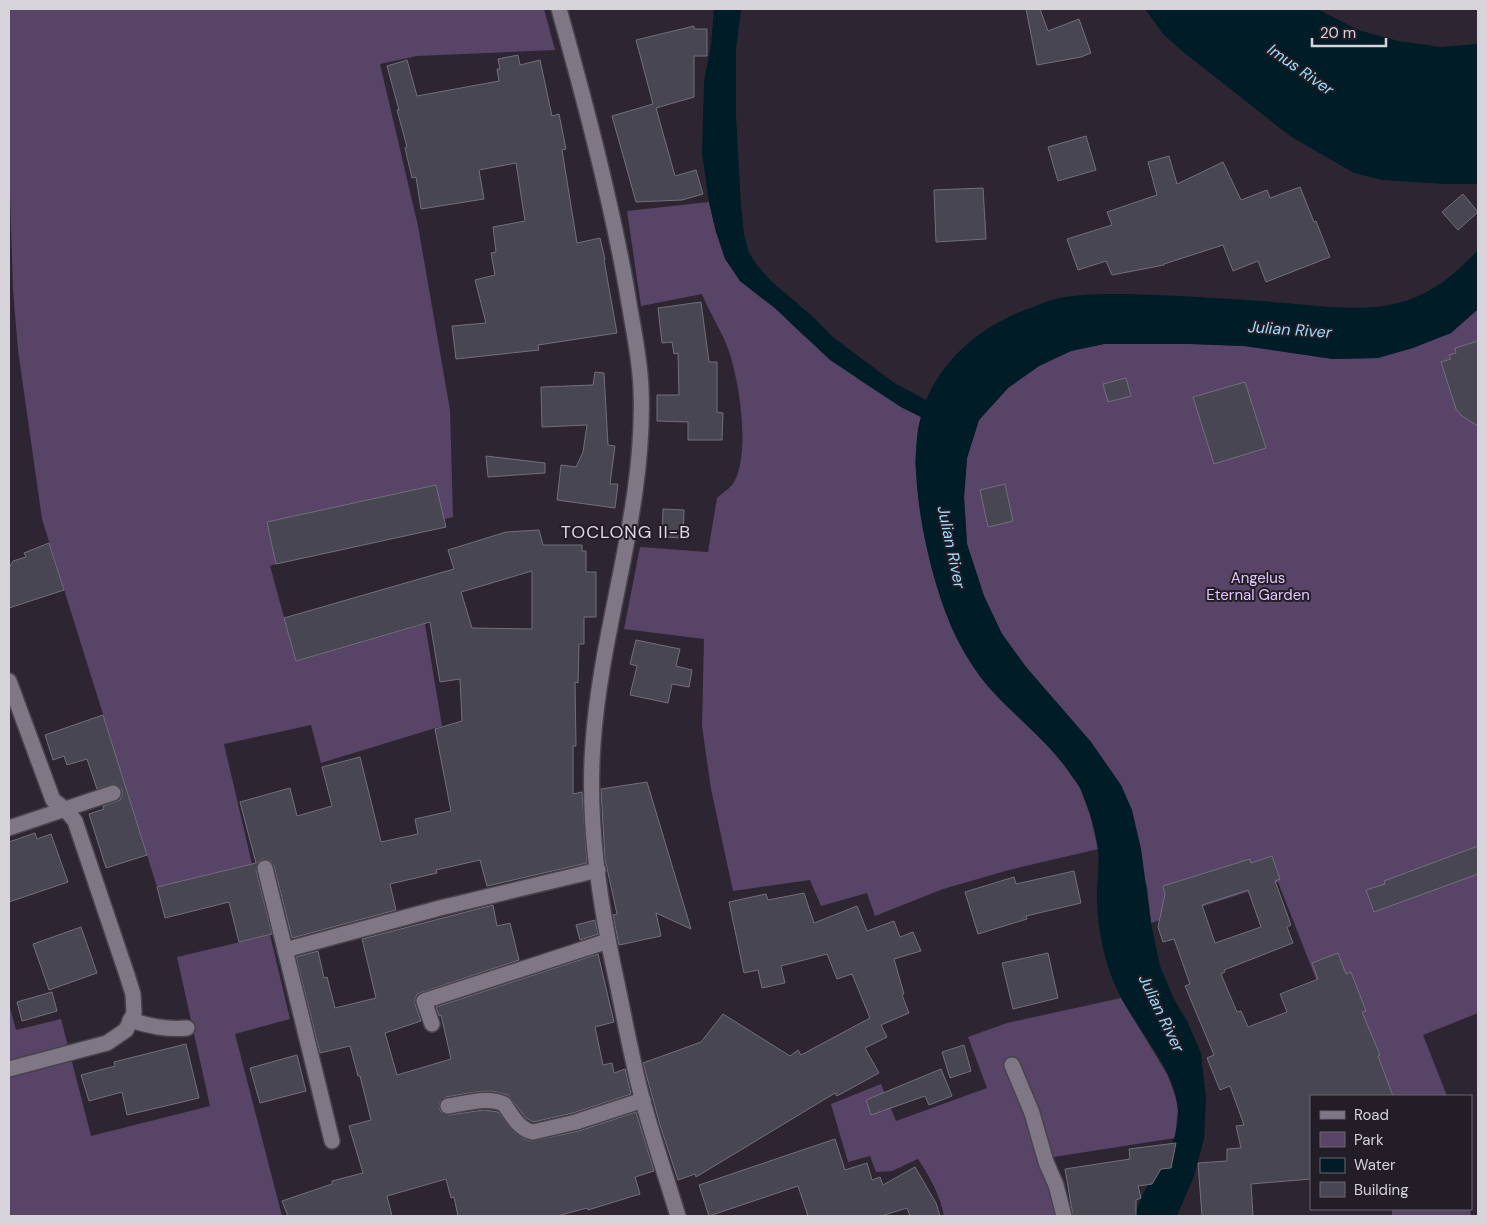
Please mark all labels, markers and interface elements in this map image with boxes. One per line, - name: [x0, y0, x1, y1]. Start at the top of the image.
- scale bar: [1312, 15, 1386, 47]
- text: 20 m: [1320, 23, 1356, 43]
- water label: Imus River: [1263, 39, 1339, 101]
- water label: Julian River: [1247, 316, 1334, 343]
- water label: Julian River: [933, 504, 971, 591]
- district label: TOCLONG II-B: [561, 520, 691, 544]
- park label: Angelus Eternal Garden: [1206, 568, 1310, 605]
- water label: Julian River: [1134, 971, 1190, 1056]
- legend: [1310, 1095, 1472, 1210]
- text: Road: [1354, 1105, 1389, 1125]
- text: Park: [1354, 1130, 1384, 1150]
- text: Water: [1354, 1155, 1396, 1175]
- text: Building: [1354, 1180, 1409, 1200]

